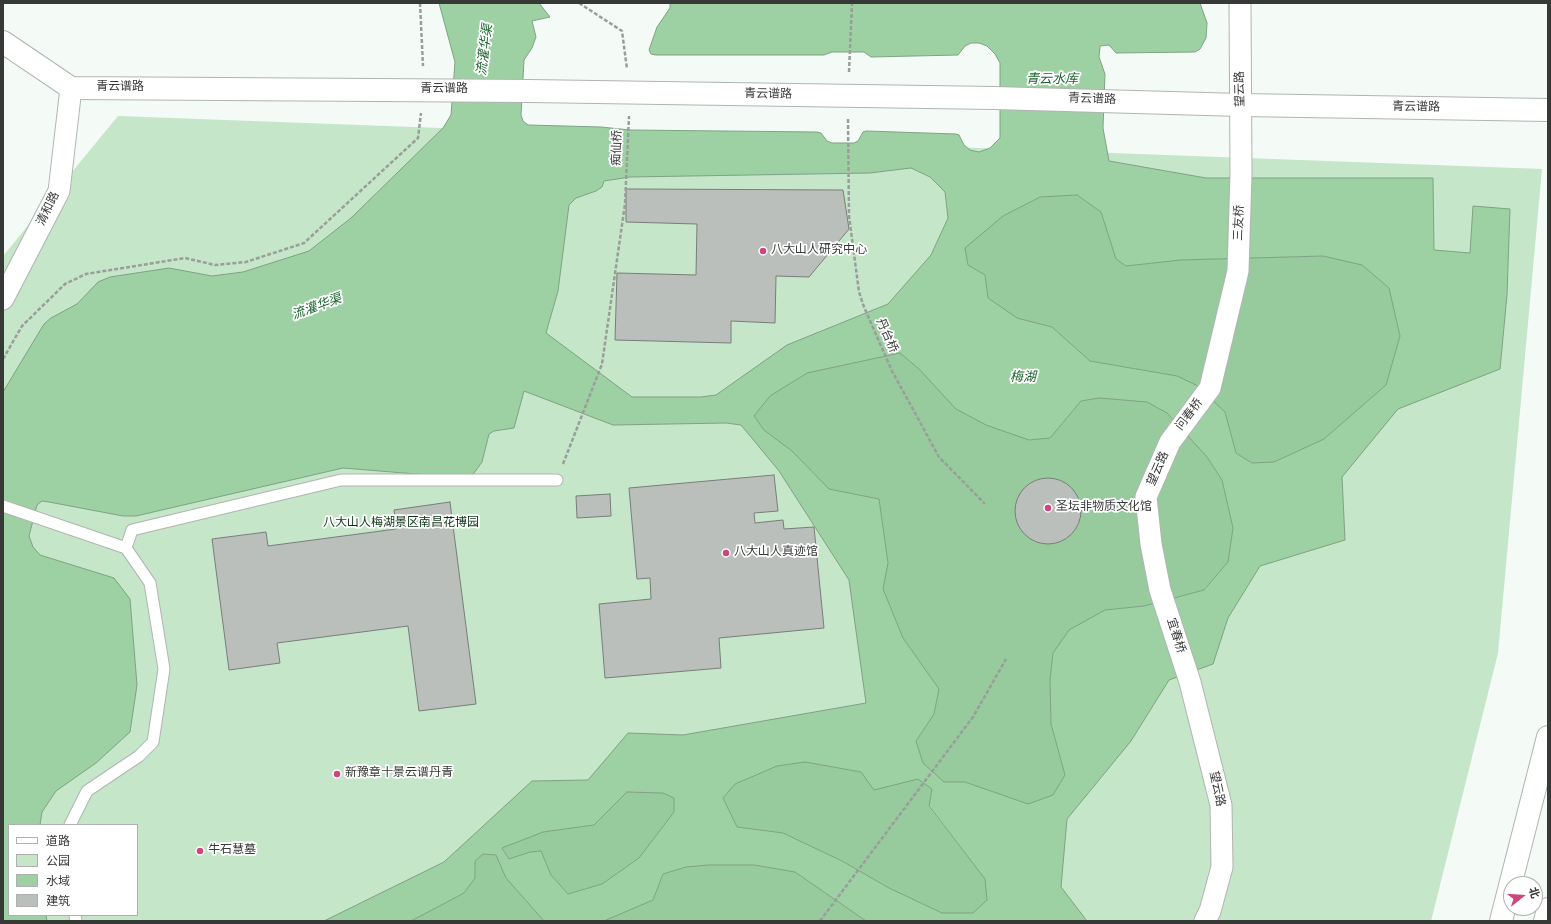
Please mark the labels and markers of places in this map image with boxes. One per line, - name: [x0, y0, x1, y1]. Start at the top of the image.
- place label: 八大山人研究中心: [771, 244, 867, 258]
- marker: 八大山人研究中心: [758, 246, 768, 256]
- place label: 圣坛非物质文化馆: [1056, 501, 1152, 515]
- marker: 圣坛非物质文化馆: [1043, 503, 1053, 513]
- place label: 八大山人真迹馆: [734, 546, 818, 560]
- marker: 八大山人真迹馆: [721, 548, 731, 558]
- place label: 新豫章十景·云谱丹青: [345, 767, 453, 781]
- marker: 新豫章十景·云谱丹青: [332, 769, 342, 779]
- place label: 牛石慧墓: [208, 844, 256, 858]
- marker: 牛石慧墓: [195, 846, 205, 856]

